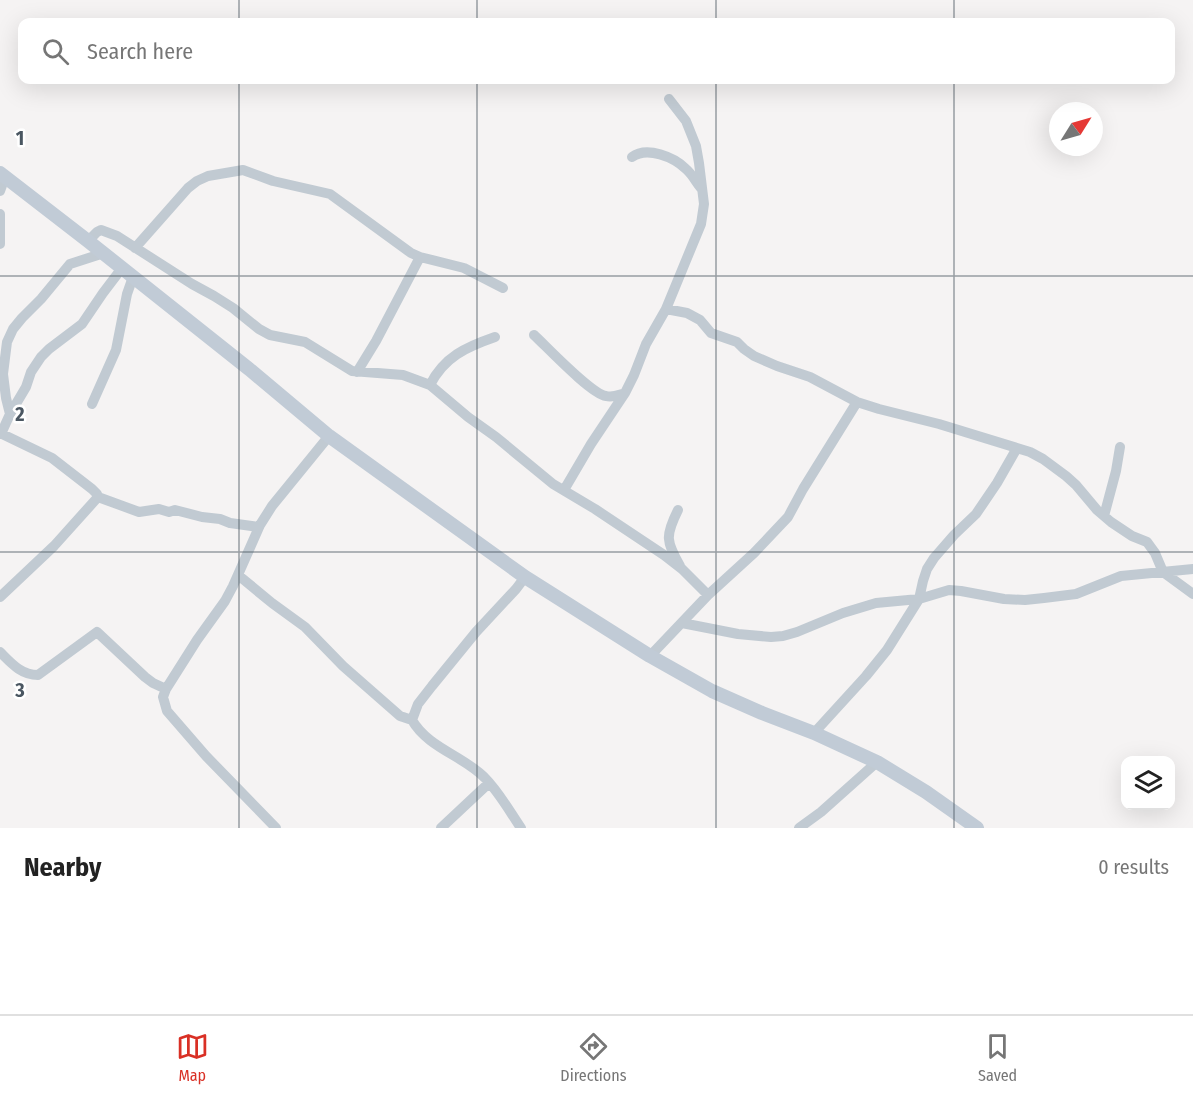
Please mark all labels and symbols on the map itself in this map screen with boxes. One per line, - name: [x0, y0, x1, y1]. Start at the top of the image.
- north arrow: [1049, 102, 1103, 156]
- text: 1: [16, 126, 24, 150]
- text: 2: [14, 402, 25, 426]
- text: 3: [14, 678, 25, 702]

